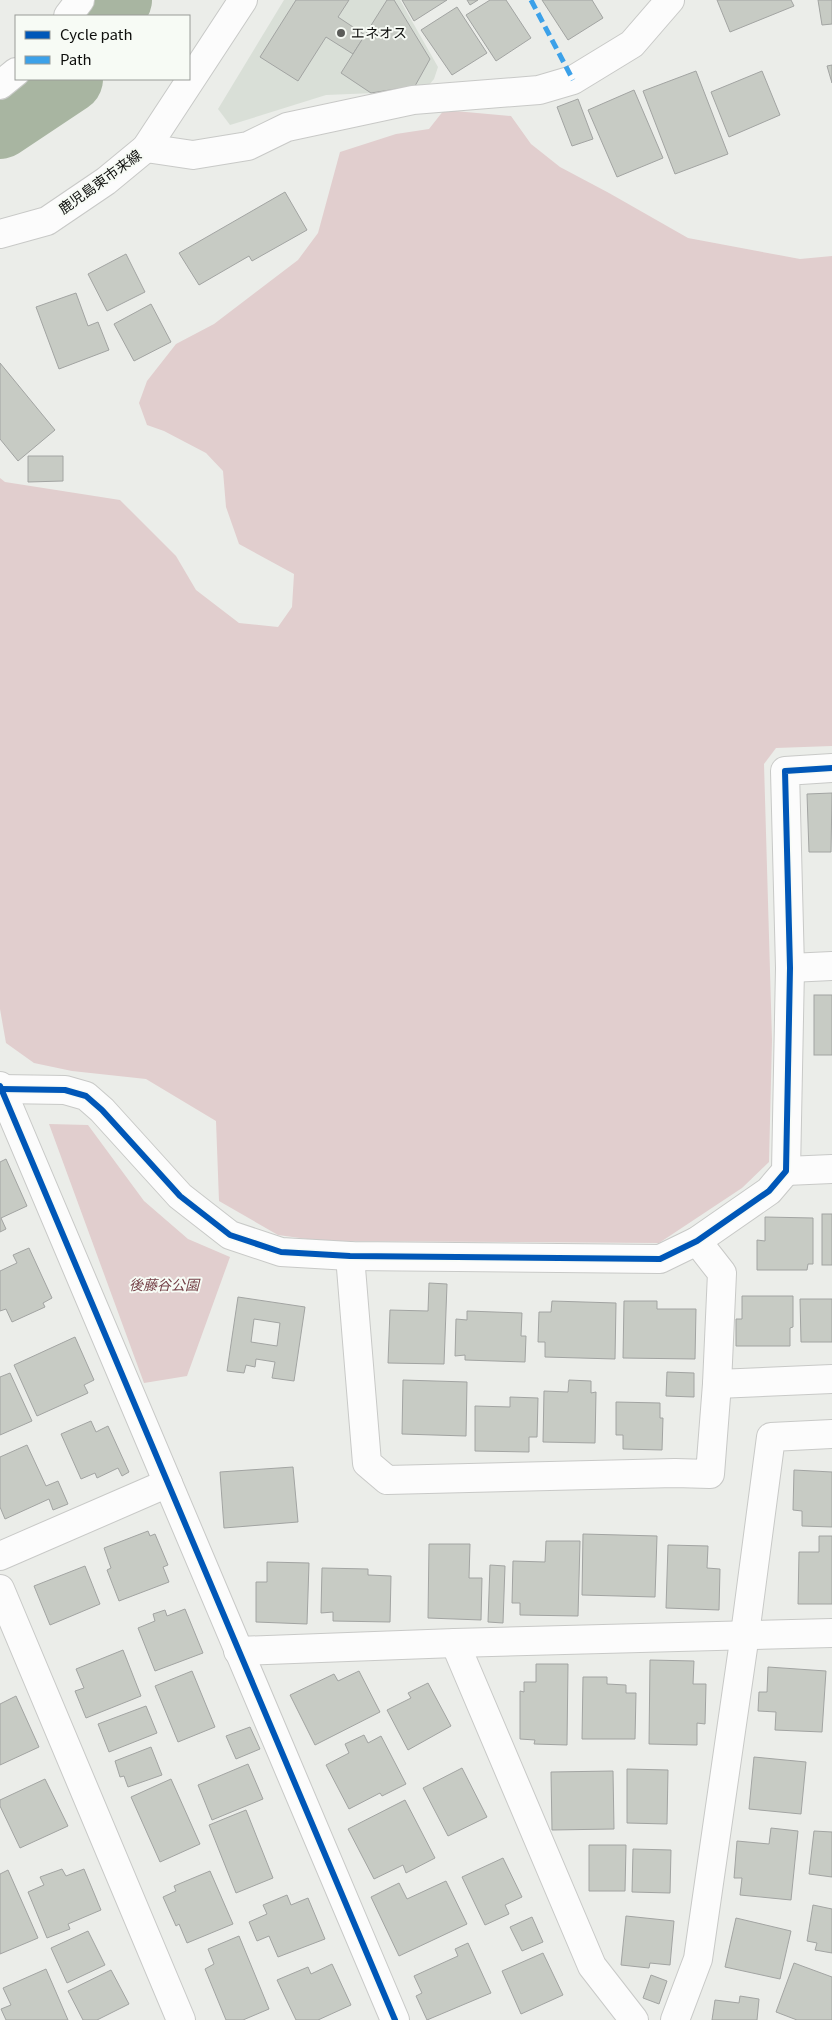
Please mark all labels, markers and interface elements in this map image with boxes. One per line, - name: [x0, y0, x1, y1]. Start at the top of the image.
- legend: [15, 15, 190, 80]
- place label: エネオス: [351, 22, 407, 42]
- text: Cycle path: [60, 23, 133, 44]
- marker: エネオス: [335, 27, 347, 39]
- text: Path: [60, 48, 92, 69]
- street label: 鹿児島東市来線: [54, 144, 145, 218]
- park label: 後藤谷公園: [129, 1274, 201, 1294]

